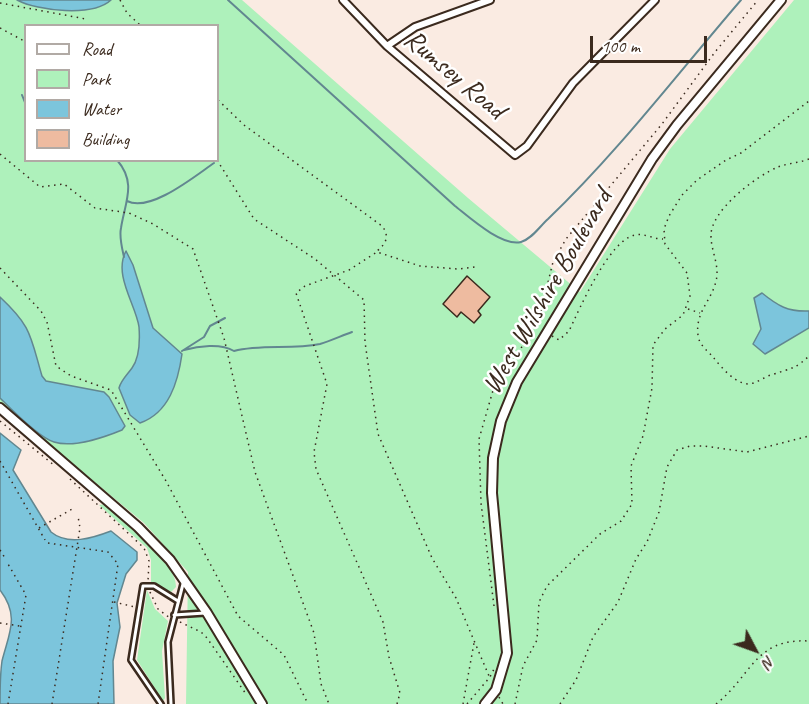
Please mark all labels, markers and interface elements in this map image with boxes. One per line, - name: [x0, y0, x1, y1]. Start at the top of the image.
- street label: Rumsey Road: [396, 23, 512, 127]
- legend: [24, 24, 219, 162]
- scale bar: [593, 24, 710, 62]
- text: 100 m: [601, 35, 640, 57]
- text: Road: [82, 38, 112, 60]
- text: Park: [82, 68, 111, 90]
- text: Water: [82, 98, 121, 120]
- text: Building: [82, 128, 129, 150]
- street label: West Wilshire Boulevard: [476, 184, 620, 400]
- north arrow: [725, 620, 785, 680]
- text: N: [758, 652, 779, 672]

